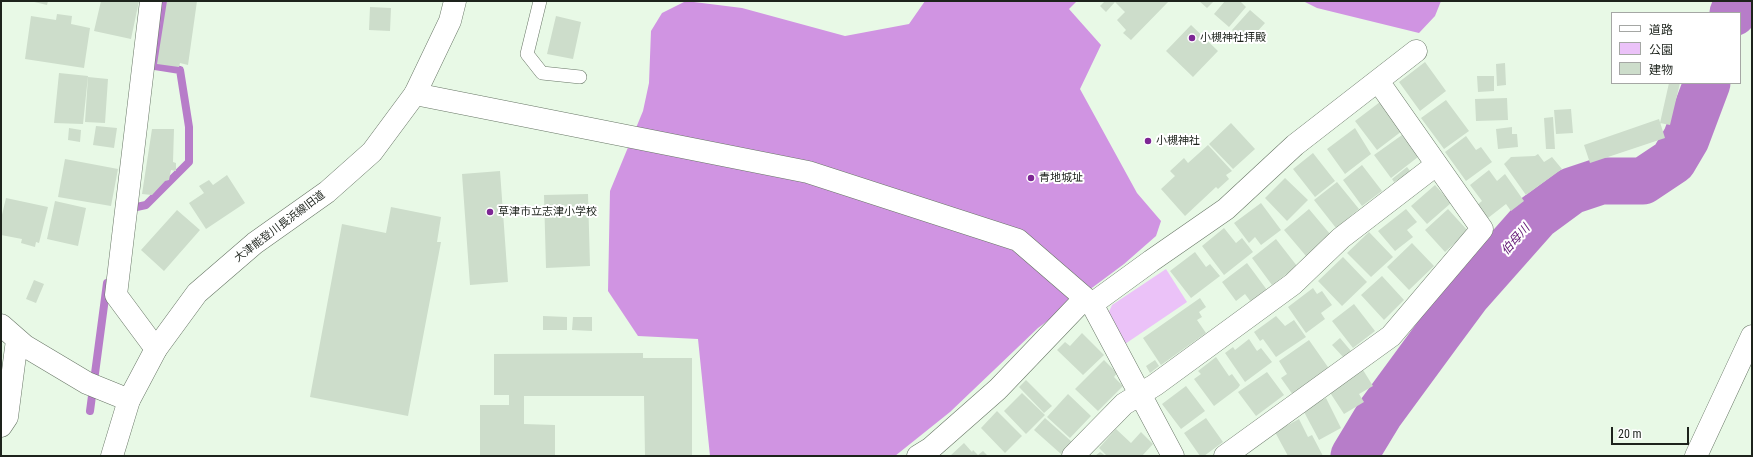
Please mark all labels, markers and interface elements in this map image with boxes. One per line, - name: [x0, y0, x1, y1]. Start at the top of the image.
- legend: [1611, 12, 1741, 84]
- text: 道路: [1649, 23, 1673, 37]
- place label: 小槻神社拝殿: [1200, 31, 1266, 45]
- marker: 小槻神社拝殿: [1187, 33, 1197, 43]
- text: 公園: [1649, 43, 1673, 57]
- text: 建物: [1649, 63, 1673, 77]
- place label: 小槻神社: [1156, 134, 1200, 148]
- marker: 小槻神社: [1143, 136, 1153, 146]
- place label: 青地城址: [1039, 171, 1083, 185]
- marker: 青地城址: [1026, 173, 1036, 183]
- street label: 大津能登川長浜線旧道: [232, 189, 328, 265]
- place label: 草津市立志津小学校: [498, 205, 597, 219]
- marker: 草津市立志津小学校: [485, 207, 495, 217]
- water label: 伯母川: [1499, 222, 1533, 258]
- scale bar: [1613, 419, 1691, 445]
- text: 20 m: [1618, 427, 1642, 441]

